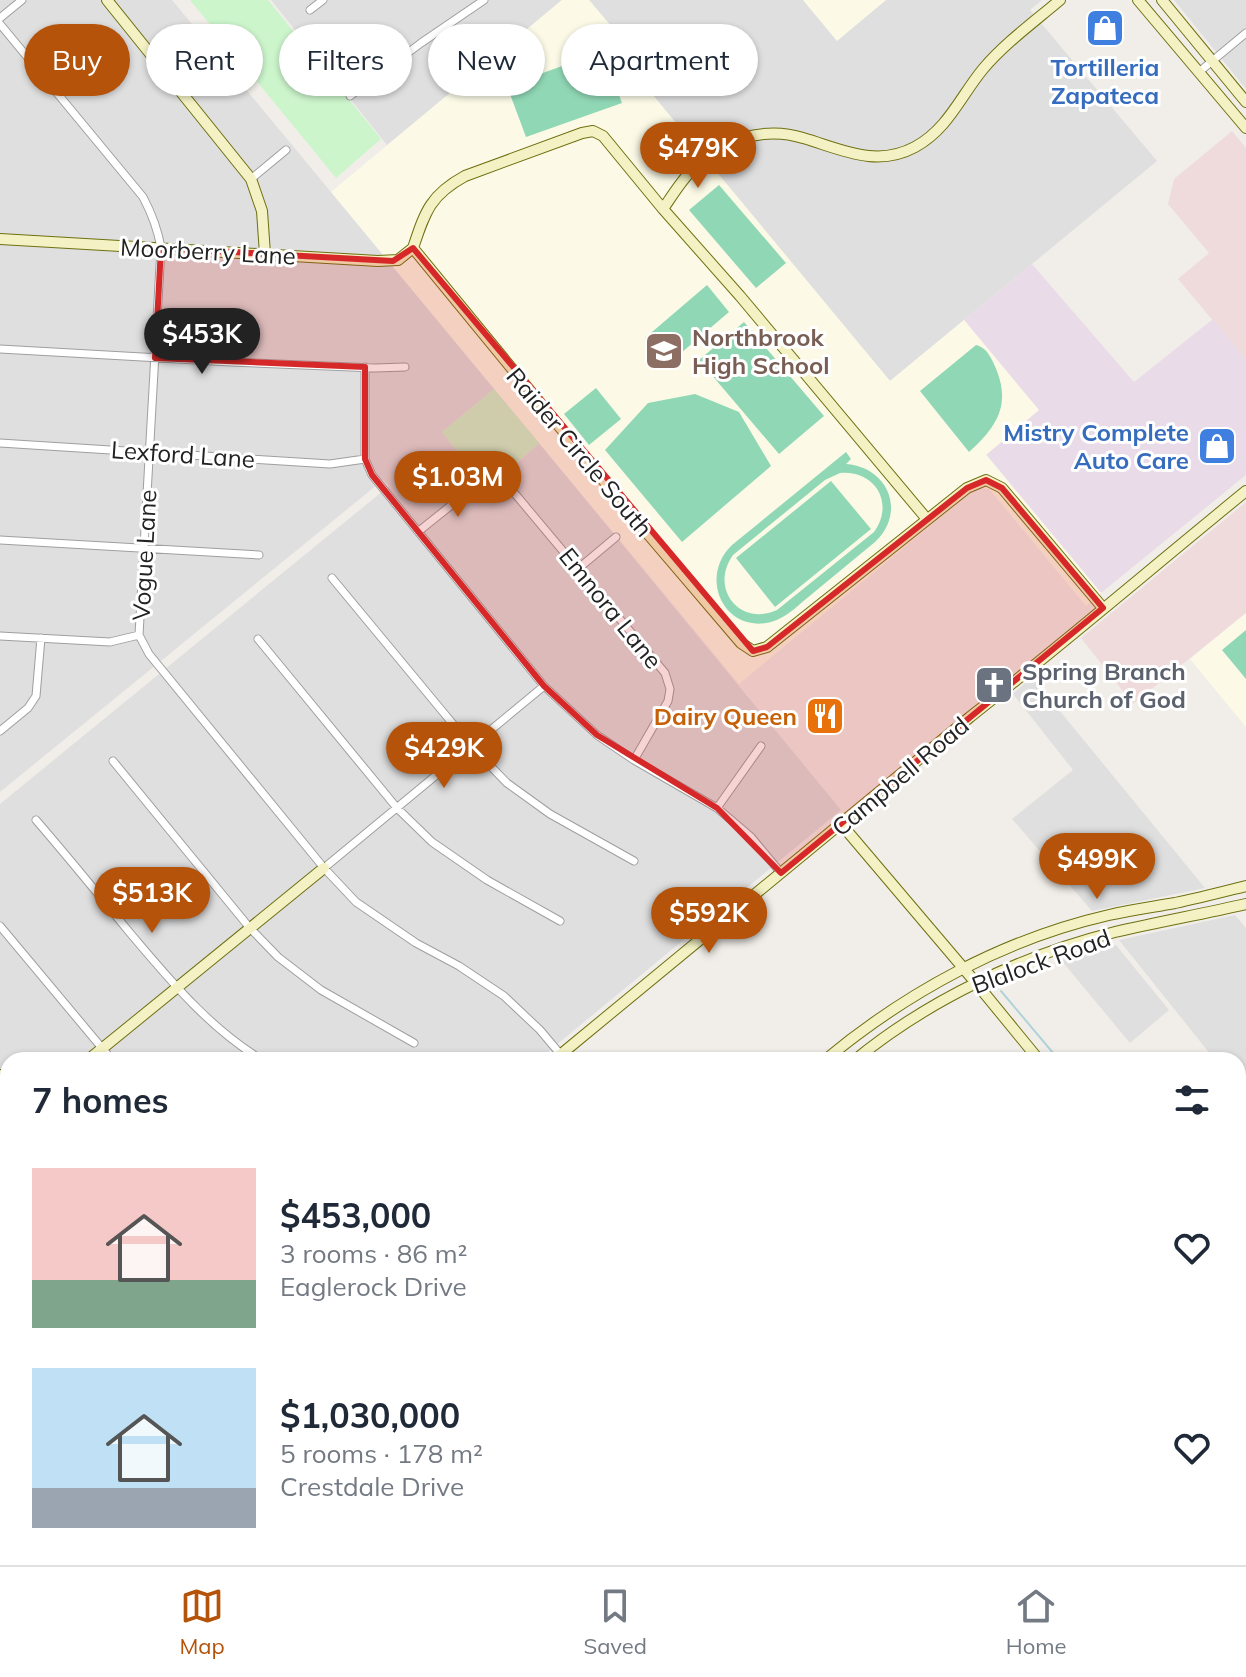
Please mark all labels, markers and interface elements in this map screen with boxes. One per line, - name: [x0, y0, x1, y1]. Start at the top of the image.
- shop icon: Tortilleria Zapateca: [1084, 7, 1126, 49]
- chip: Buy: [24, 24, 130, 96]
- chip: Rent: [146, 24, 263, 96]
- chip: Filters: [279, 24, 412, 96]
- chip: New: [428, 24, 545, 96]
- chip: Apartment: [561, 24, 758, 96]
- place label: Tortilleria Zapateca: [1051, 52, 1159, 110]
- pin: $479K: [642, 122, 754, 190]
- text: $479K: [658, 131, 738, 164]
- street label: Moorberry Lane: [119, 231, 297, 271]
- pin: $453K: [146, 308, 258, 376]
- text: $453K: [162, 317, 242, 350]
- place label: Northbrook High School: [692, 322, 830, 380]
- school or university icon: Northbrook High School: [643, 330, 685, 372]
- street label: Raider Circle South: [500, 361, 660, 543]
- place label: Mistry Complete Auto Care: [1003, 417, 1189, 475]
- shop icon: Mistry Complete Auto Care: [1196, 425, 1238, 467]
- street label: Lexford Lane: [110, 434, 256, 474]
- pin: $1.03M: [393, 451, 523, 519]
- text: $1.03M: [412, 460, 504, 493]
- street label: Vogue Lane: [126, 489, 162, 621]
- street label: Emnora Lane: [553, 542, 669, 674]
- place label: Spring Branch Church of God: [1022, 656, 1186, 714]
- church icon: Spring Branch Church of God: [973, 664, 1015, 706]
- restaurant icon: Dairy Queen: [804, 695, 846, 737]
- place label: Dairy Queen: [654, 701, 797, 731]
- street label: Campbell Road: [825, 710, 975, 842]
- pin: $429K: [388, 722, 500, 790]
- text: $429K: [404, 731, 484, 764]
- pin: $499K: [1041, 833, 1153, 901]
- text: $499K: [1057, 842, 1137, 875]
- pin: $513K: [96, 867, 208, 935]
- text: $513K: [112, 876, 192, 909]
- pin: $592K: [653, 887, 765, 955]
- text: $592K: [669, 896, 749, 929]
- street label: Blalock Road: [968, 922, 1114, 1000]
- icon: filters: [1170, 1078, 1214, 1122]
- text: 7 homes: [32, 1079, 169, 1122]
- text: $453,000: [280, 1194, 431, 1237]
- icon: home: [96, 1200, 192, 1296]
- icon: heart: [1170, 1226, 1214, 1270]
- text: 3 rooms · 86 m²: [280, 1237, 467, 1270]
- text: Eaglerock Drive: [280, 1270, 467, 1303]
- text: $1,030,000: [280, 1394, 460, 1437]
- icon: home: [96, 1400, 192, 1496]
- icon: heart: [1170, 1426, 1214, 1470]
- text: 5 rooms · 178 m²: [280, 1437, 483, 1470]
- text: Crestdale Drive: [280, 1470, 464, 1503]
- tab: Map: [179, 1584, 225, 1660]
- tab: Saved: [584, 1584, 647, 1660]
- tab: Home: [1006, 1584, 1067, 1660]

